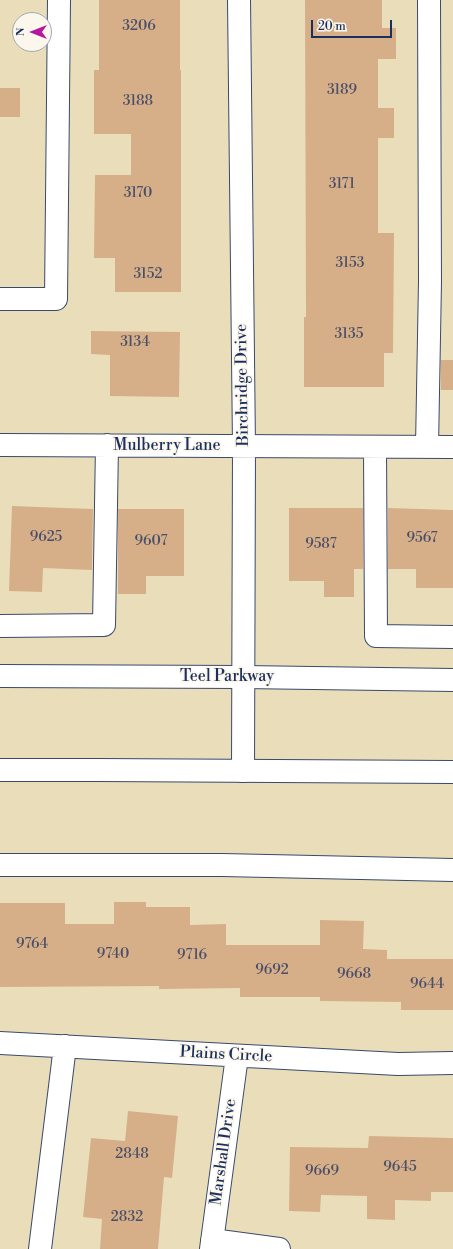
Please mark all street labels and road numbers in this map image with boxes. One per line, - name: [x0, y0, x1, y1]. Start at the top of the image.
- street label: Birchridge Drive: [232, 324, 254, 446]
- street label: Mulberry Lane: [113, 436, 221, 456]
- street label: Teel Parkway: [180, 667, 274, 687]
- street label: Plains Circle: [179, 1043, 273, 1067]
- street label: Marshall Drive: [207, 1098, 241, 1206]

